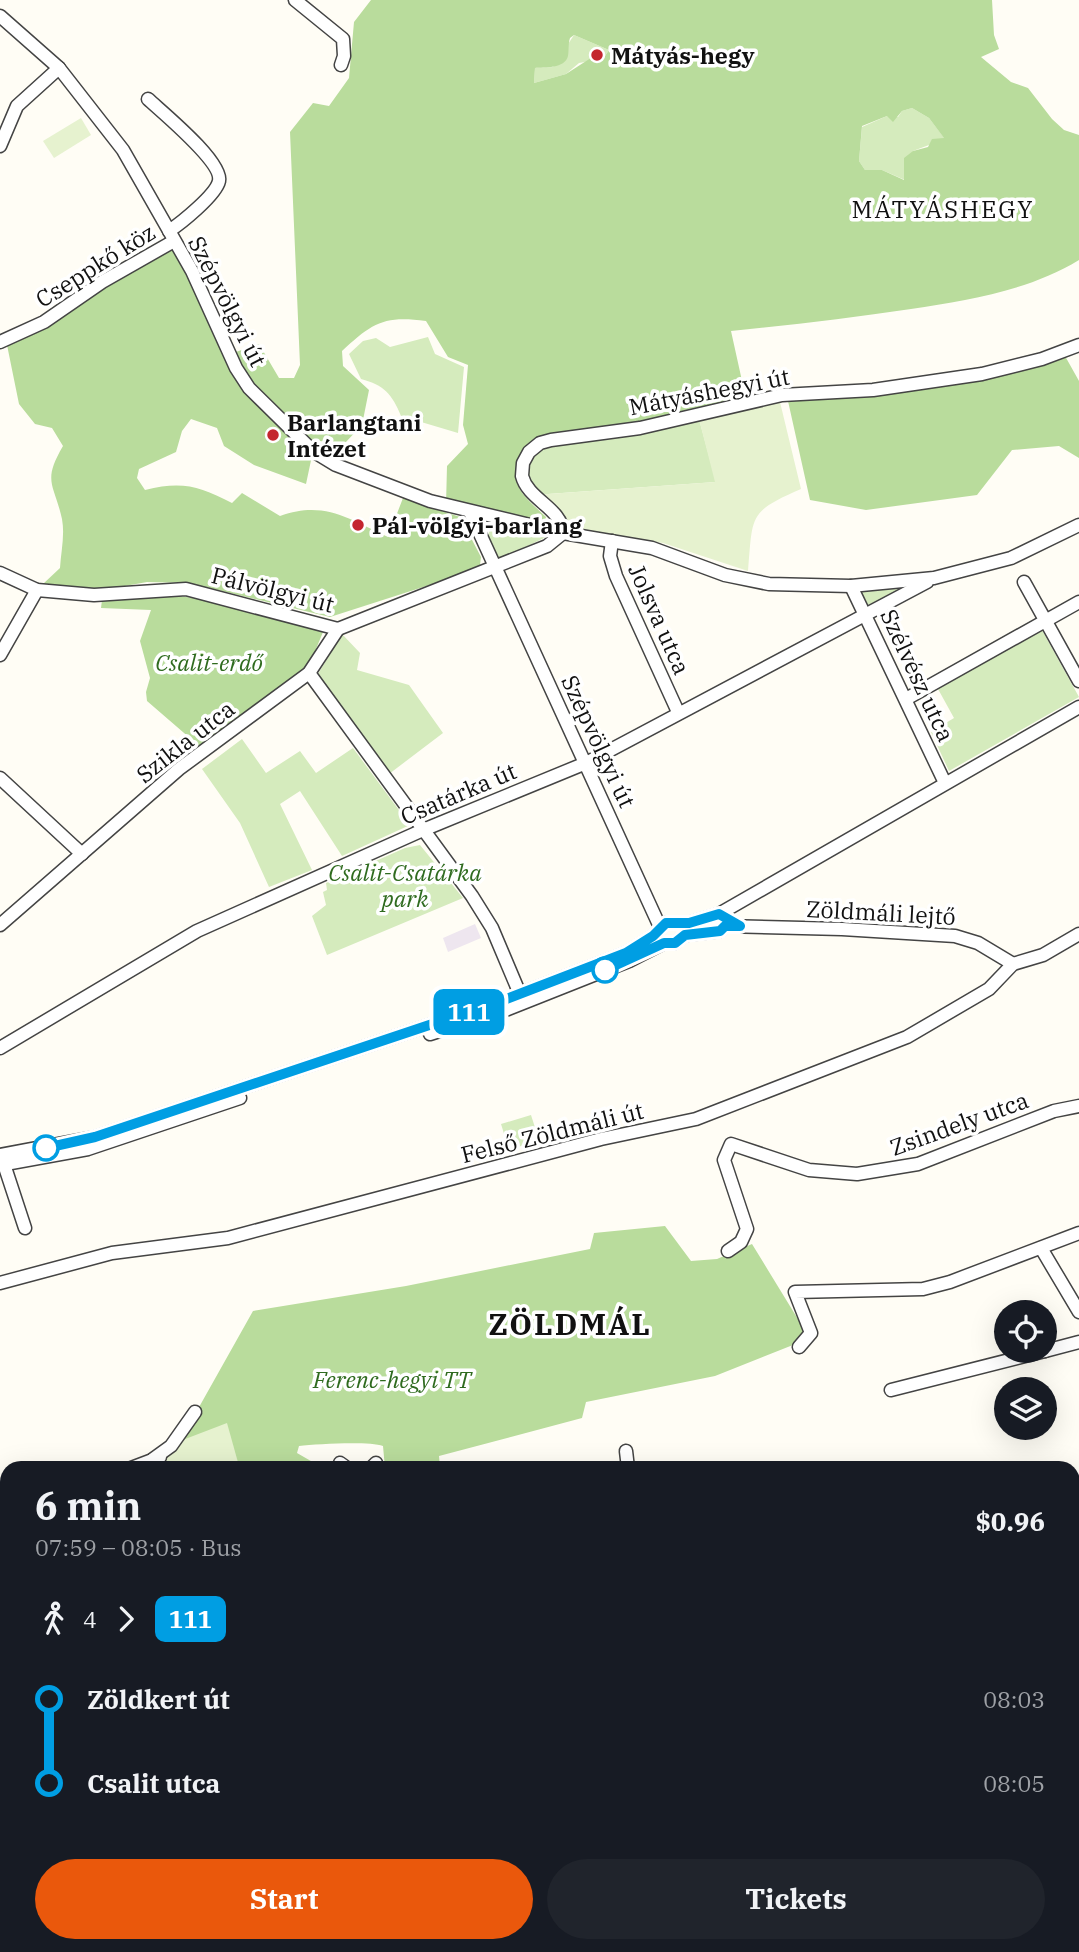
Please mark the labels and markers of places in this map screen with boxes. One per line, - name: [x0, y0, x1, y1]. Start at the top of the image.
- place label: Mátyás-hegy: [611, 40, 755, 70]
- marker: Mátyás-hegy: [589, 47, 605, 63]
- place label: Barlangtani Intézet: [287, 407, 422, 463]
- marker: Barlangtani Intézet: [265, 427, 281, 443]
- place label: Pál-völgyi-barlang: [372, 510, 583, 540]
- marker: Pál-völgyi-barlang: [350, 517, 366, 533]
- unlabelled marker: [592, 957, 618, 983]
- unlabelled marker: [33, 1135, 59, 1161]

